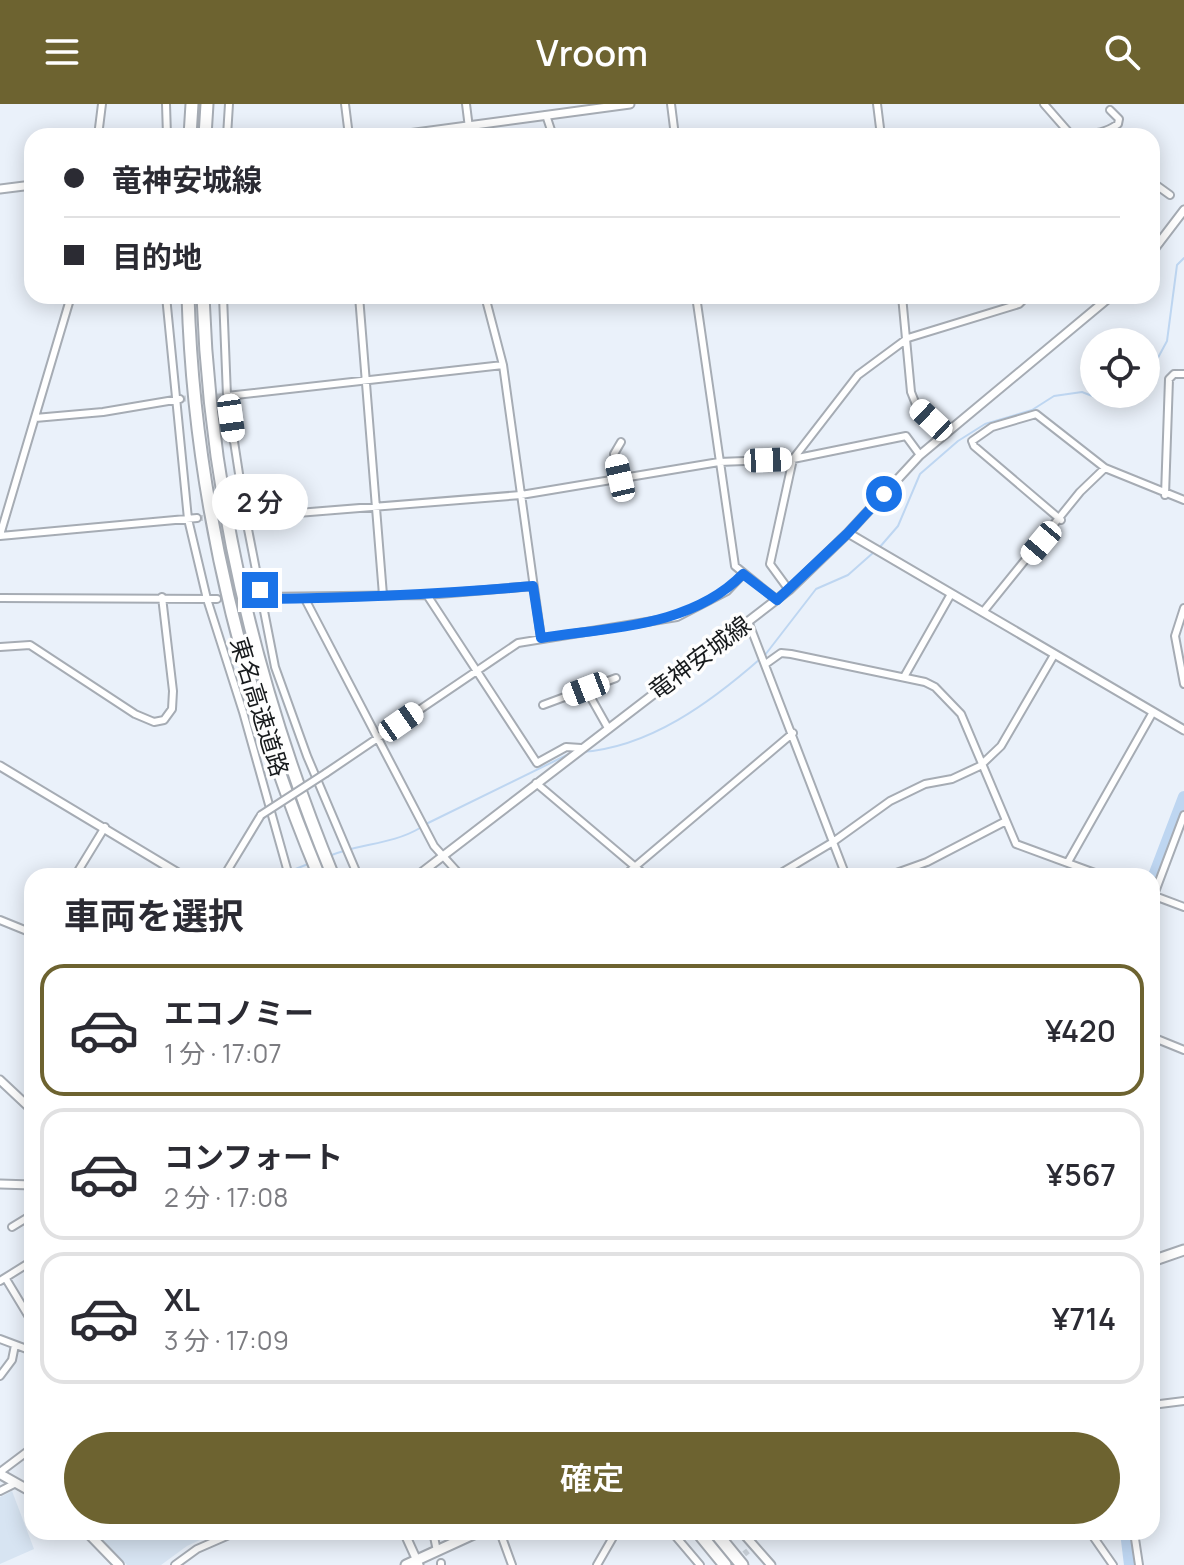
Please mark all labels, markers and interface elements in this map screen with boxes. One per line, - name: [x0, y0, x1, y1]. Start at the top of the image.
- text: Vroom: [536, 28, 648, 77]
- icon: menu: [40, 30, 84, 74]
- icon: search: [1100, 30, 1144, 74]
- text: 竜神安城線: [112, 159, 262, 200]
- text: 目的地: [112, 236, 202, 277]
- map controls: [1080, 328, 1160, 408]
- button: locate: [1080, 328, 1160, 408]
- car: [216, 393, 246, 443]
- car: [905, 395, 957, 445]
- car: [744, 447, 792, 473]
- car: [603, 452, 637, 504]
- callout: 2 分: [212, 474, 308, 530]
- route start: [866, 476, 902, 512]
- text: 2 分: [237, 484, 283, 520]
- car: [1016, 517, 1066, 569]
- route end: [242, 572, 278, 608]
- street label: 竜神安城線: [641, 608, 757, 706]
- street label: 東名高速道路: [224, 633, 297, 780]
- car: [559, 669, 613, 709]
- car: [374, 698, 428, 746]
- text: 車両を選択: [64, 891, 244, 940]
- text: エコノミー: [164, 992, 314, 1033]
- icon: car: [68, 994, 140, 1066]
- text: ¥420: [1045, 1010, 1116, 1051]
- text: 1 分 · 17:07: [164, 1035, 282, 1071]
- text: コンフォート: [164, 1136, 343, 1177]
- icon: car: [68, 1138, 140, 1210]
- text: ¥567: [1046, 1154, 1116, 1195]
- text: 2 分 · 17:08: [164, 1179, 288, 1215]
- text: XL: [164, 1279, 200, 1320]
- icon: car: [68, 1282, 140, 1354]
- text: ¥714: [1052, 1298, 1116, 1339]
- text: 3 分 · 17:09: [164, 1322, 289, 1358]
- button: 確定: [64, 1432, 1120, 1524]

